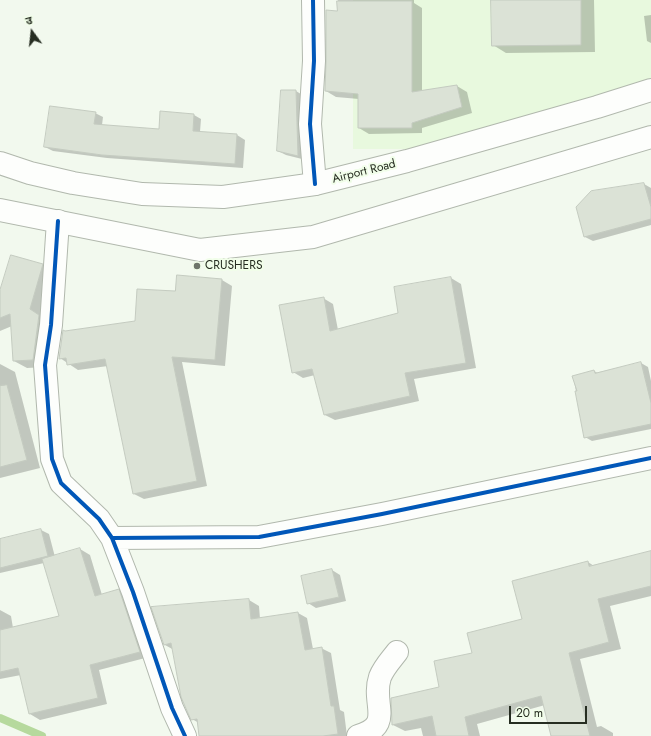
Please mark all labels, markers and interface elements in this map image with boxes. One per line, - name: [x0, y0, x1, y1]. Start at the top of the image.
- north arrow: [12, 12, 52, 52]
- text: उ: [24, 12, 34, 29]
- street label: Airport Road: [331, 157, 397, 187]
- place label: CRUSHERS: [205, 259, 263, 273]
- marker: CRUSHERS: [192, 261, 202, 271]
- scale bar: [511, 698, 589, 724]
- text: 20 m: [516, 704, 543, 722]

